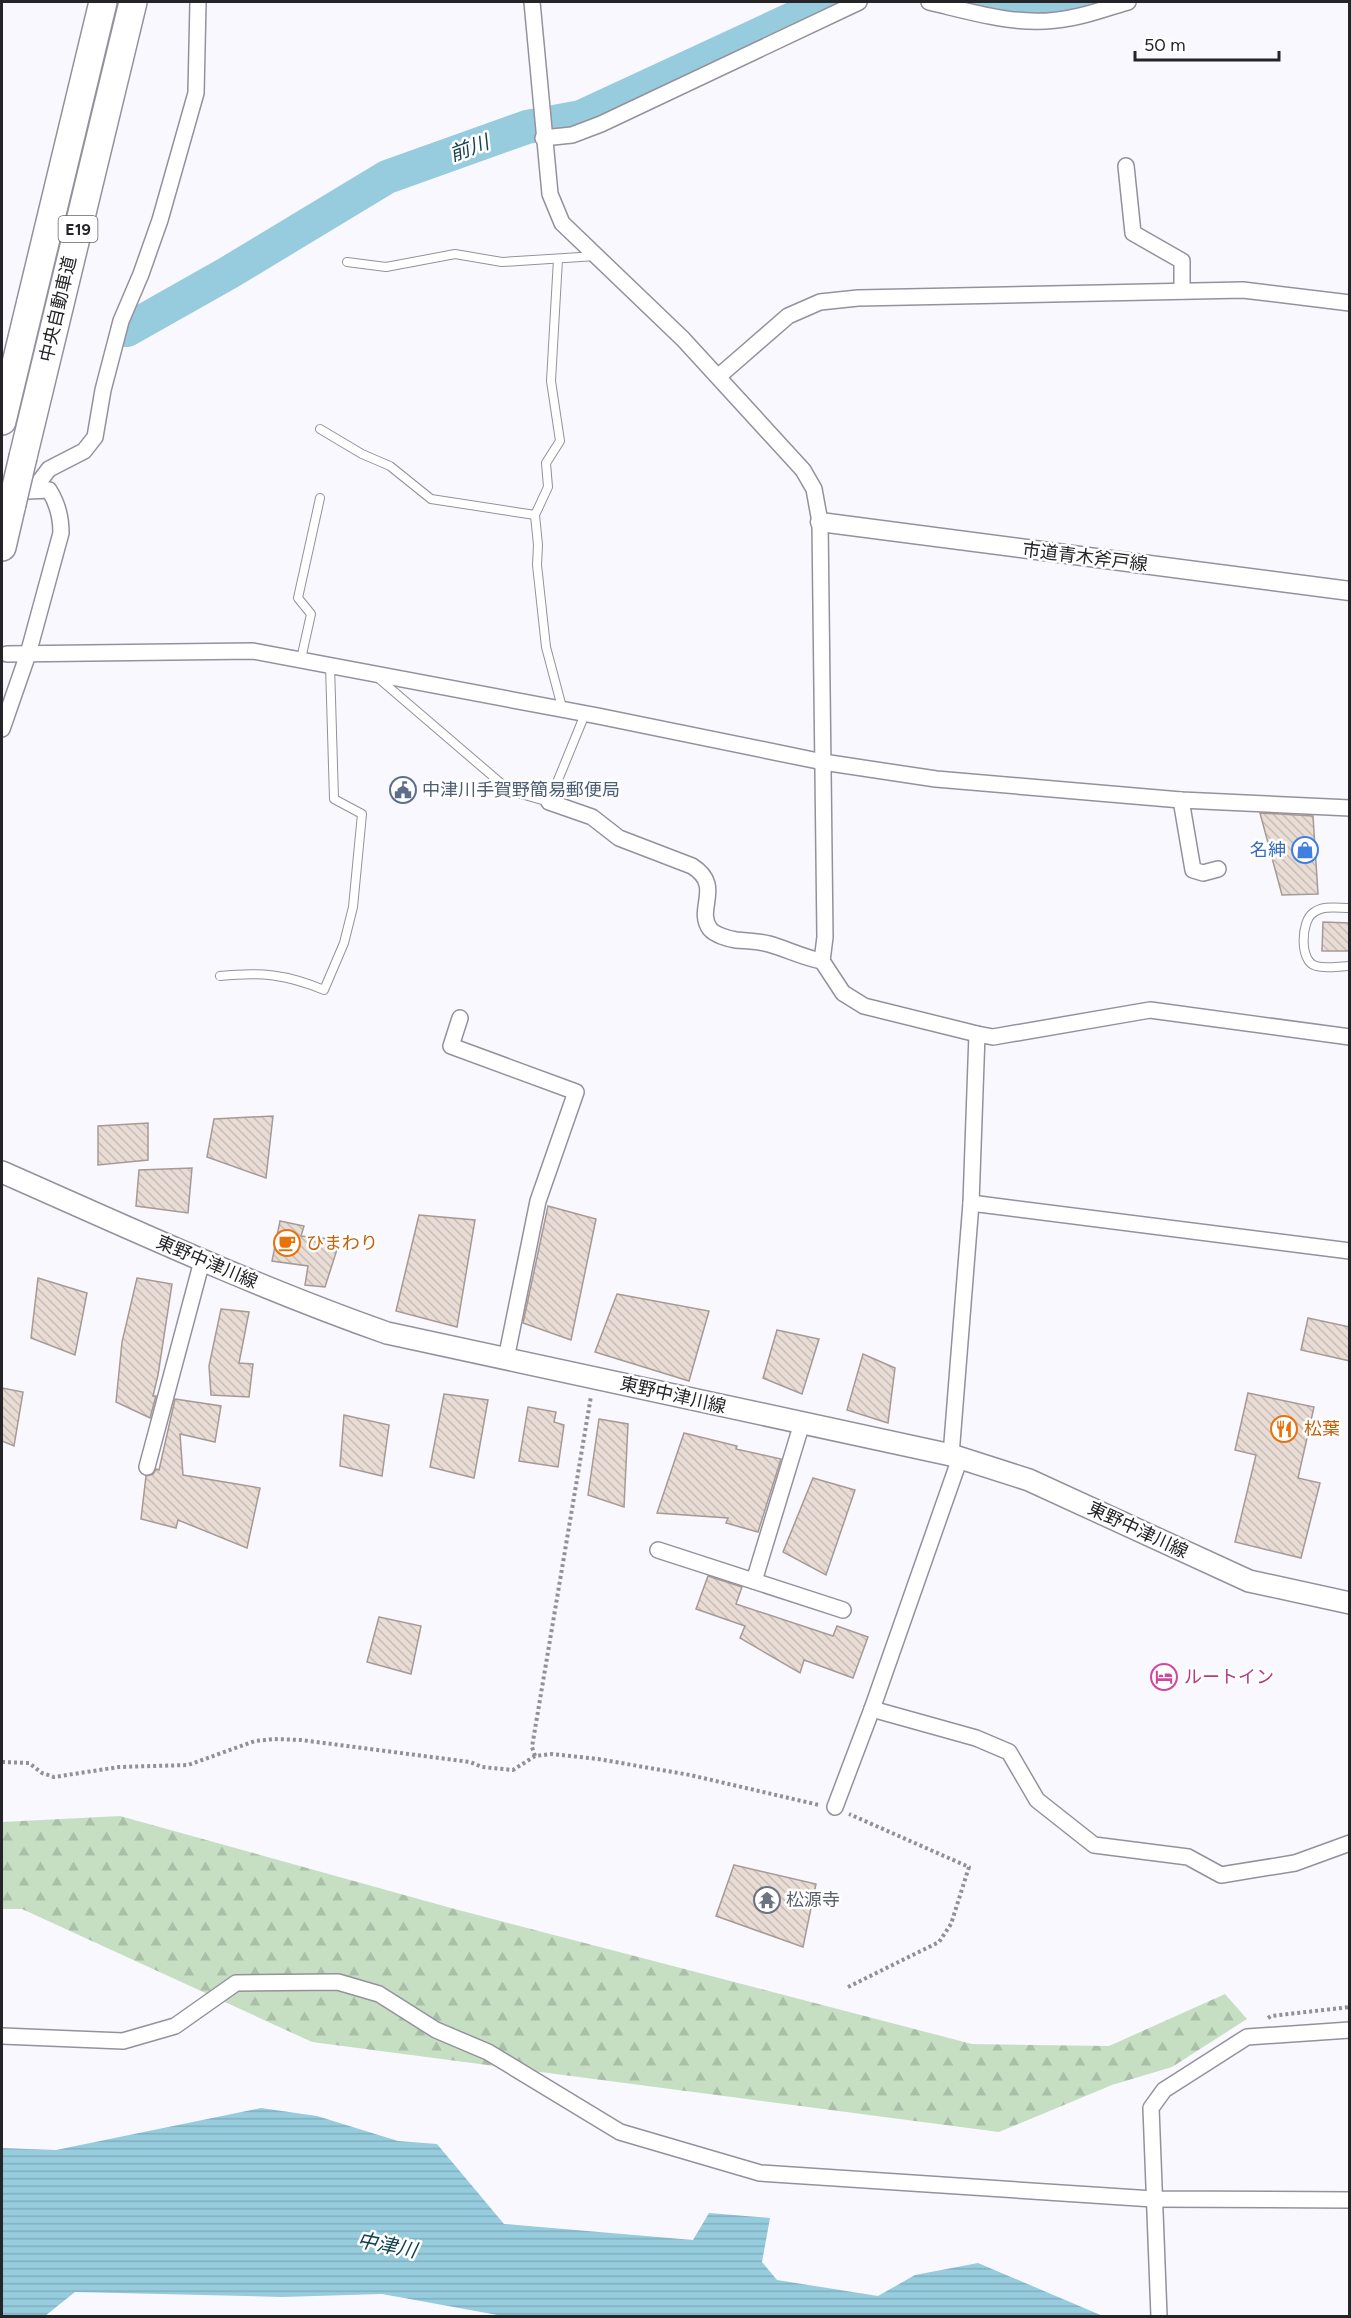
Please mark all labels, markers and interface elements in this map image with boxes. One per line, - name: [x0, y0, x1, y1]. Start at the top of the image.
- scale bar: [1135, 24, 1279, 62]
- text: 50 m: [1144, 34, 1186, 56]
- water label: 前川: [446, 129, 494, 166]
- road number: E19: [58, 216, 98, 242]
- street label: 中央自動車道: [35, 254, 81, 364]
- street label: 市道青木斧戸線: [1021, 538, 1149, 576]
- public building icon: 中津川手賀野簡易郵便局: [388, 775, 418, 805]
- place label: 中津川手賀野簡易郵便局: [422, 779, 620, 801]
- shop icon: 名紳: [1290, 835, 1320, 865]
- place label: 名紳: [1250, 839, 1286, 861]
- cafe icon: ひまわり: [272, 1228, 302, 1258]
- street label: 東野中津川線: [153, 1231, 261, 1293]
- place label: ひまわり: [306, 1232, 378, 1254]
- street label: 東野中津川線: [618, 1372, 728, 1418]
- restaurant icon: 松葉: [1269, 1414, 1299, 1444]
- place label: 松葉: [1304, 1418, 1340, 1440]
- street label: 東野中津川線: [1084, 1497, 1192, 1563]
- hotel icon: ルートイン: [1149, 1662, 1179, 1692]
- place label: ルートイン: [1184, 1666, 1274, 1688]
- temple icon: 松源寺: [752, 1885, 782, 1915]
- place label: 松源寺: [786, 1889, 840, 1911]
- water label: 中津川: [355, 2227, 421, 2263]

